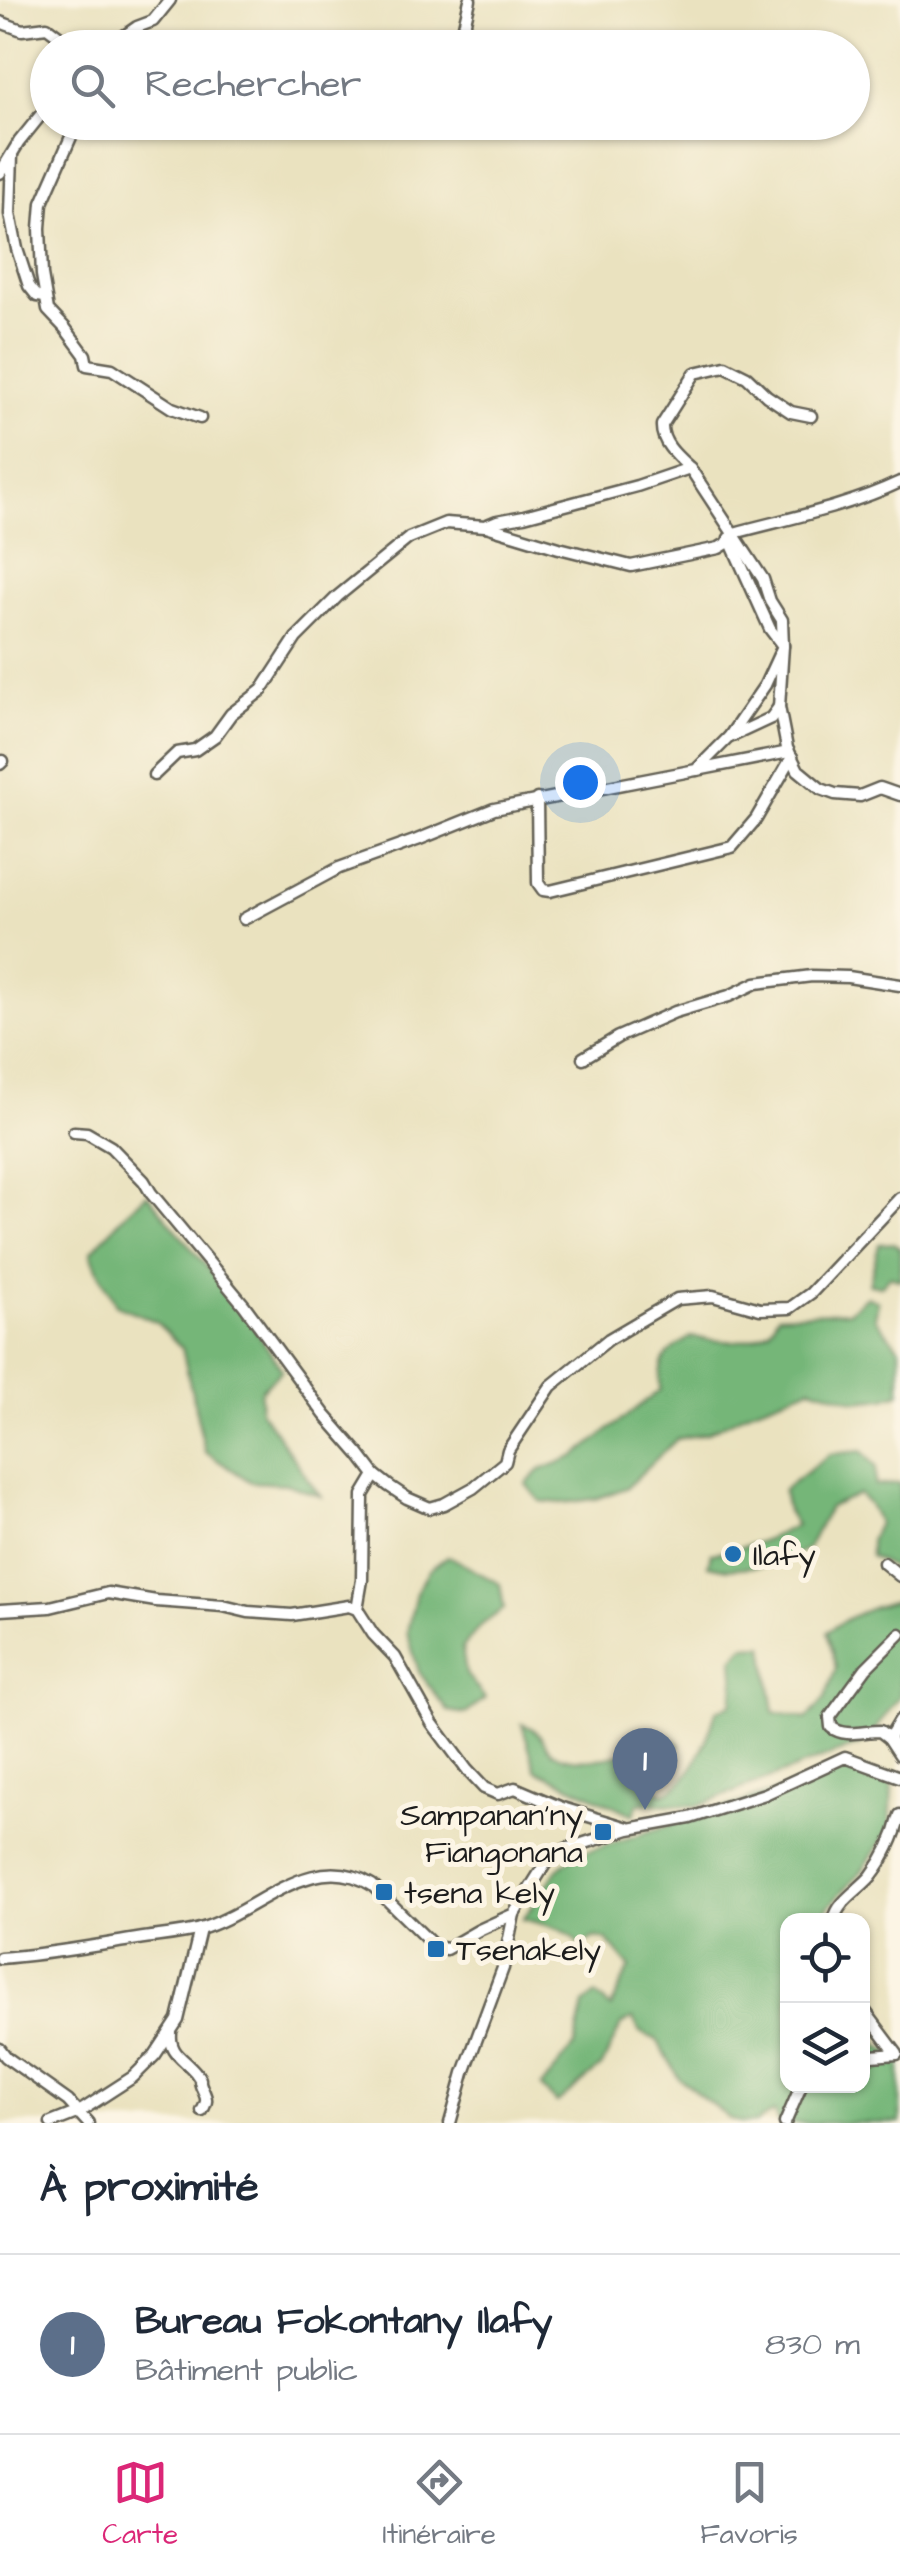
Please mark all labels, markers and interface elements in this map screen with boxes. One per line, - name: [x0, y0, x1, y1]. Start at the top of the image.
- search box: [30, 30, 870, 140]
- icon: search: [65, 58, 120, 113]
- text: Rechercher: [145, 59, 361, 111]
- your location: [555, 757, 606, 808]
- place label: Ilafy: [753, 1533, 816, 1578]
- marker: Ilafy: [722, 1543, 744, 1565]
- pin: 1: [612, 1728, 678, 1810]
- place label: Sampanan'ny Fiangonana: [400, 1793, 583, 1875]
- marker: Sampanan'ny Fiangonana: [592, 1821, 614, 1843]
- place label: tsena kely: [404, 1871, 555, 1916]
- marker: tsena kely: [373, 1881, 395, 1903]
- map controls: [780, 1913, 870, 2093]
- button: locate: [780, 1913, 870, 2003]
- place label: Tsenakely: [456, 1928, 601, 1973]
- marker: Tsenakely: [425, 1938, 447, 1960]
- button: layers: [780, 2003, 870, 2093]
- text: À proximité: [40, 2159, 259, 2217]
- text: Bureau Fokontany Ilafy: [135, 2296, 552, 2348]
- text: 1: [70, 2322, 75, 2367]
- text: 830 m: [765, 2322, 860, 2367]
- text: Bâtiment public: [135, 2348, 358, 2393]
- tab: Carte: [102, 2455, 178, 2554]
- tab: Itinéraire: [382, 2455, 496, 2554]
- tab: Favoris: [700, 2455, 798, 2554]

